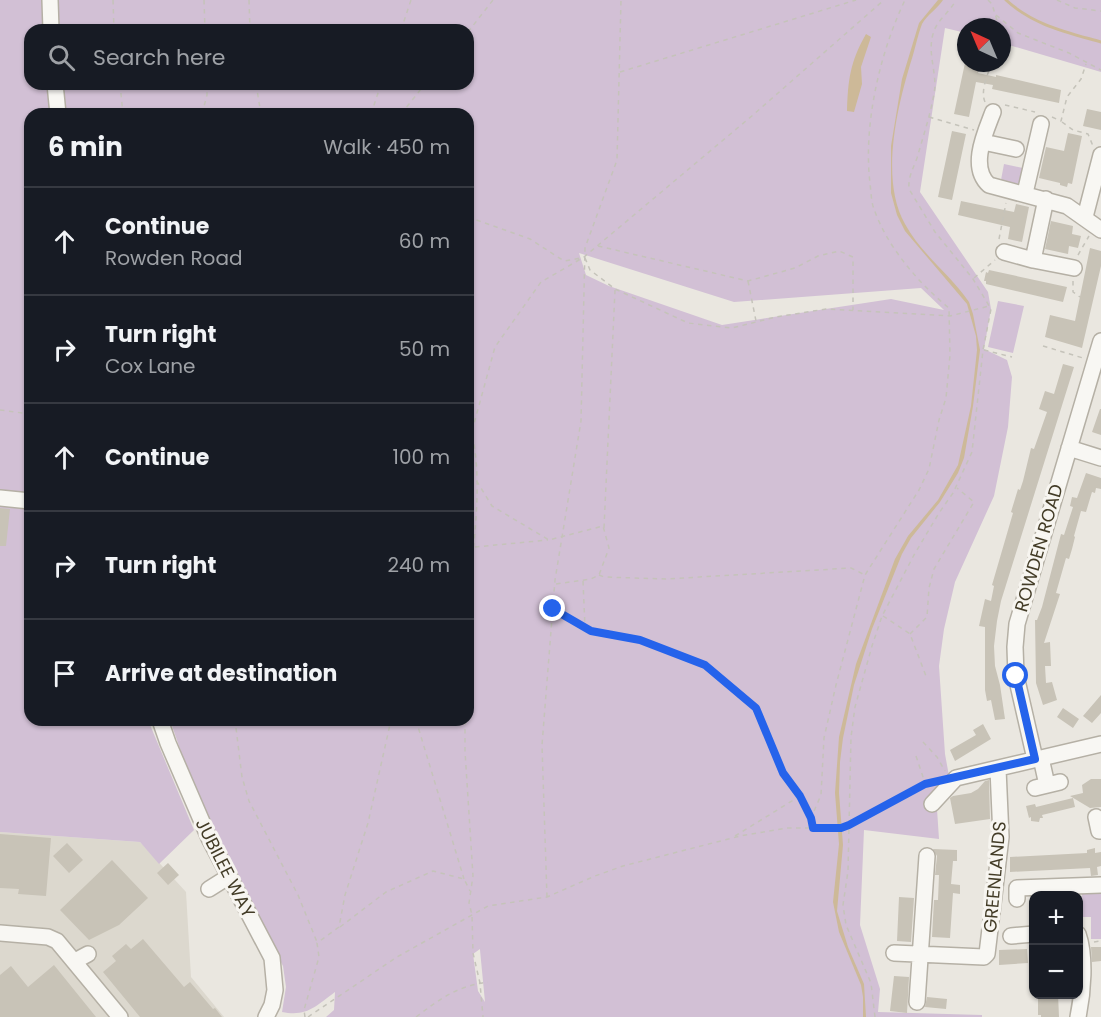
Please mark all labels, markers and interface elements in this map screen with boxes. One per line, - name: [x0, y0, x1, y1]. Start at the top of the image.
- north arrow: [957, 18, 1011, 72]
- search box: [24, 24, 474, 90]
- icon: search: [45, 41, 78, 74]
- text: Search here: [93, 42, 226, 73]
- text: 6 min: [48, 129, 123, 165]
- text: Walk · 450 m: [323, 133, 450, 161]
- text: Continue: [105, 211, 209, 242]
- icon: ahead: [48, 225, 81, 258]
- text: 60 m: [399, 227, 450, 255]
- text: Rowden Road: [105, 244, 242, 272]
- text: Turn right: [105, 319, 216, 350]
- icon: right: [48, 333, 81, 366]
- text: 50 m: [399, 335, 450, 363]
- text: Cox Lane: [105, 352, 196, 380]
- icon: ahead: [48, 441, 81, 474]
- text: Continue: [105, 442, 209, 473]
- text: 100 m: [393, 443, 450, 471]
- street label: ROWDEN ROAD: [1008, 481, 1069, 615]
- icon: right: [48, 549, 81, 582]
- text: Turn right: [105, 550, 216, 581]
- text: 240 m: [387, 551, 450, 579]
- route end: [539, 595, 565, 621]
- icon: arrive: [48, 657, 81, 690]
- text: Arrive at destination: [105, 658, 337, 689]
- route start: [1002, 662, 1028, 688]
- street label: JUBILEE WAY: [190, 814, 261, 922]
- street label: GREENLANDS: [977, 820, 1012, 934]
- map controls: [1029, 891, 1083, 999]
- button: +: [1029, 891, 1083, 945]
- button: −: [1029, 945, 1083, 999]

